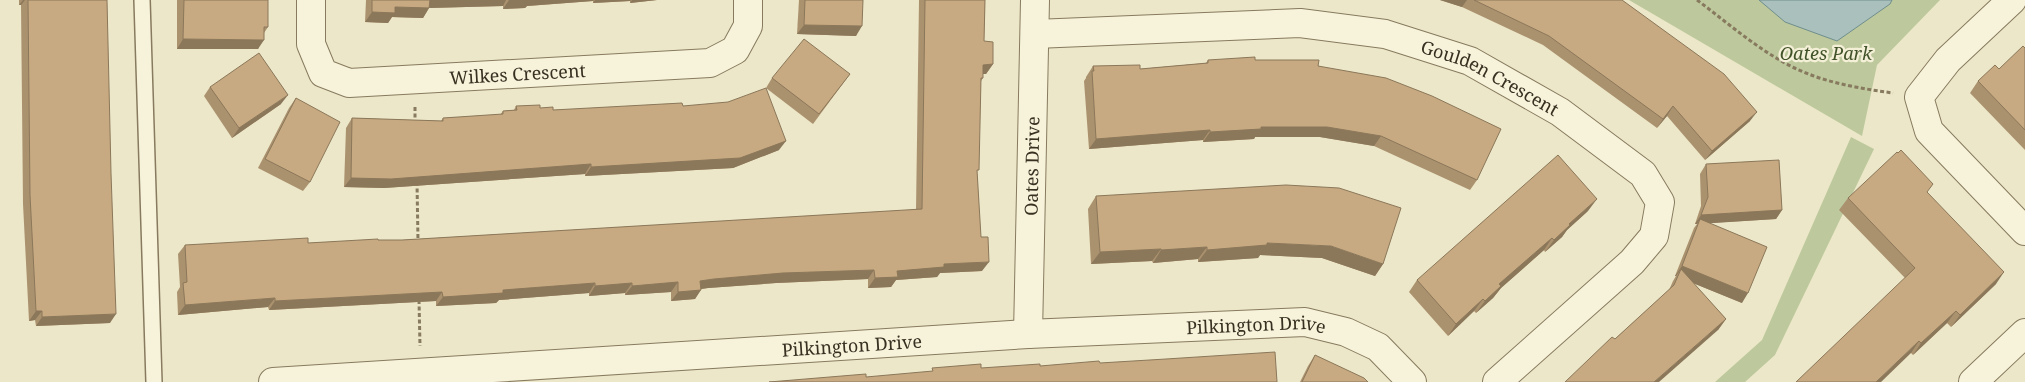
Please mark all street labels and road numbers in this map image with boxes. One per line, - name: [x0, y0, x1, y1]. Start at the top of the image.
- street label: Goulden Crescent: [1418, 34, 1563, 121]
- street label: Wilkes Crescent: [449, 58, 586, 89]
- street label: Oates Drive: [1018, 116, 1045, 216]
- street label: Pilkington Drive: [1186, 310, 1329, 339]
- street label: Pilkington Drive: [781, 329, 923, 362]

